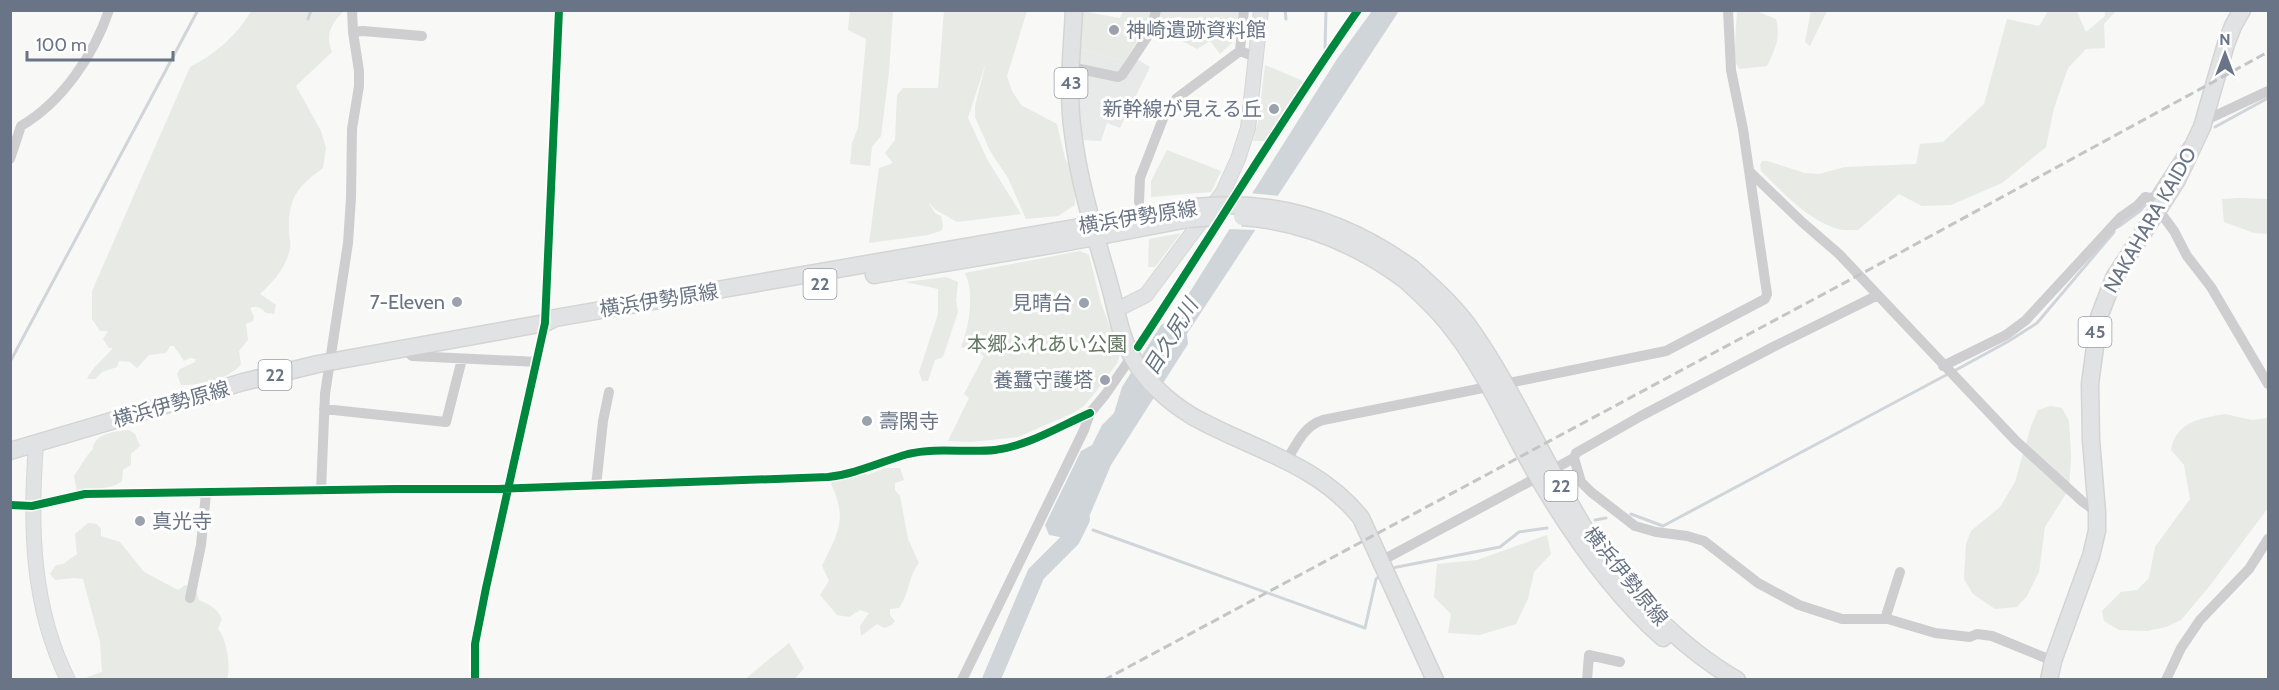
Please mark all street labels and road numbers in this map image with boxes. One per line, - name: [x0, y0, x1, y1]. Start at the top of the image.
- road number: 43: [1054, 68, 1088, 98]
- street label: NAKAHARA KAIDO: [2099, 143, 2201, 297]
- street label: 横浜伊勢原線: [1077, 196, 1199, 238]
- road number: 22: [804, 269, 836, 299]
- street label: 横浜伊勢原線: [598, 279, 720, 321]
- road number: 45: [2078, 317, 2112, 347]
- road number: 22: [258, 360, 292, 390]
- street label: 横浜伊勢原線: [110, 376, 232, 432]
- road number: 22: [1544, 471, 1578, 501]
- street label: 横浜伊勢原線: [1579, 522, 1673, 630]

